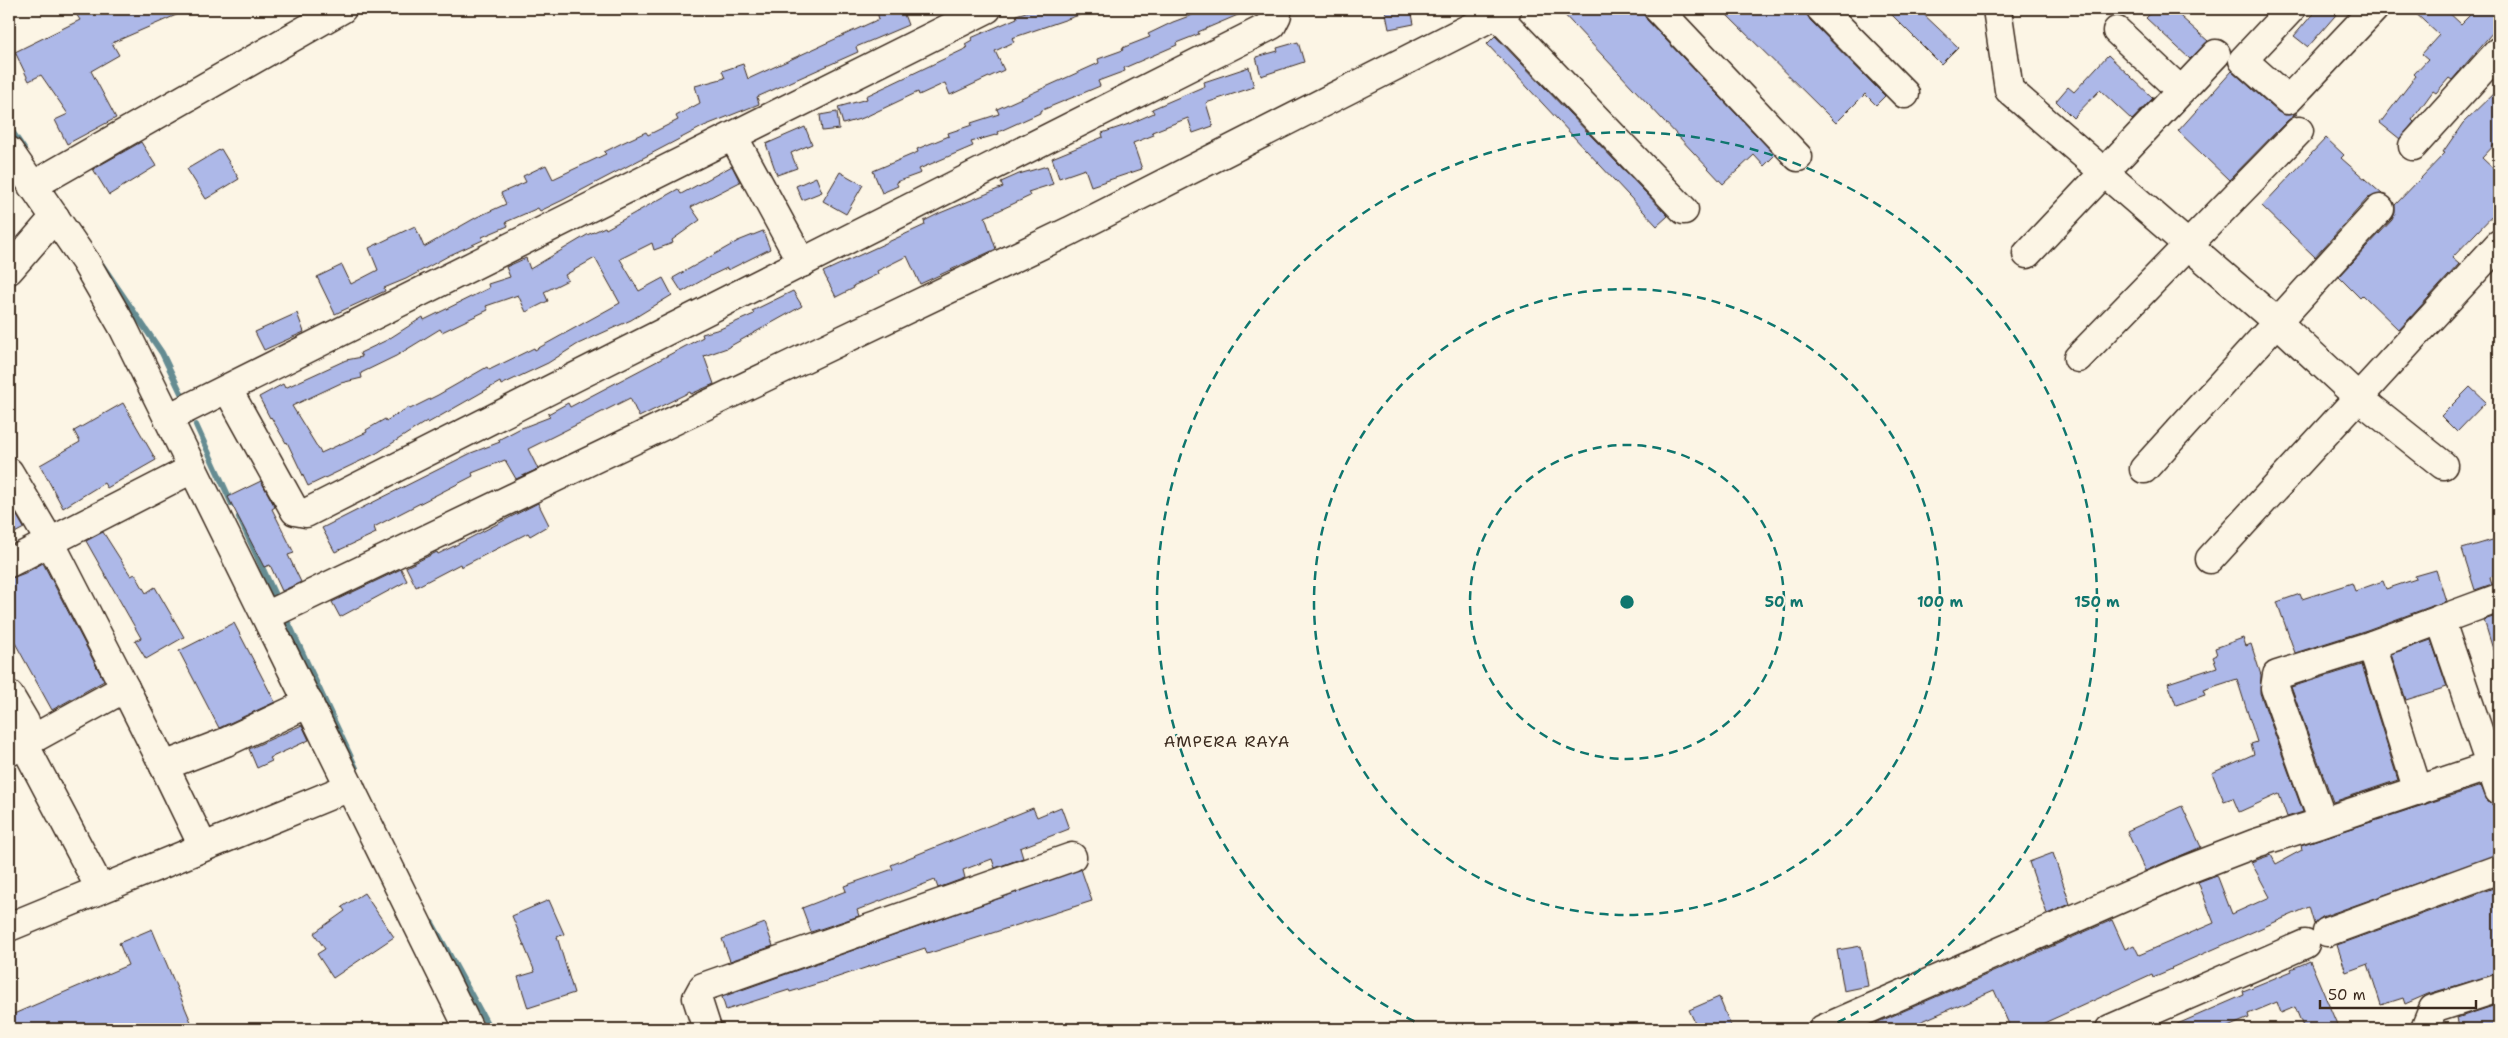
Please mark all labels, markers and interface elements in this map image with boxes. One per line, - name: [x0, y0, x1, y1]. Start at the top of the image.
- text: 50 m: [1765, 592, 1804, 612]
- text: 100 m: [1917, 592, 1963, 612]
- text: 150 m: [2074, 592, 2120, 612]
- centre of rings: [1618, 593, 1636, 611]
- district label: AMPERA RAYA: [1164, 731, 1290, 752]
- scale bar: [2320, 978, 2477, 1010]
- text: 50 m: [2328, 985, 2366, 1005]

